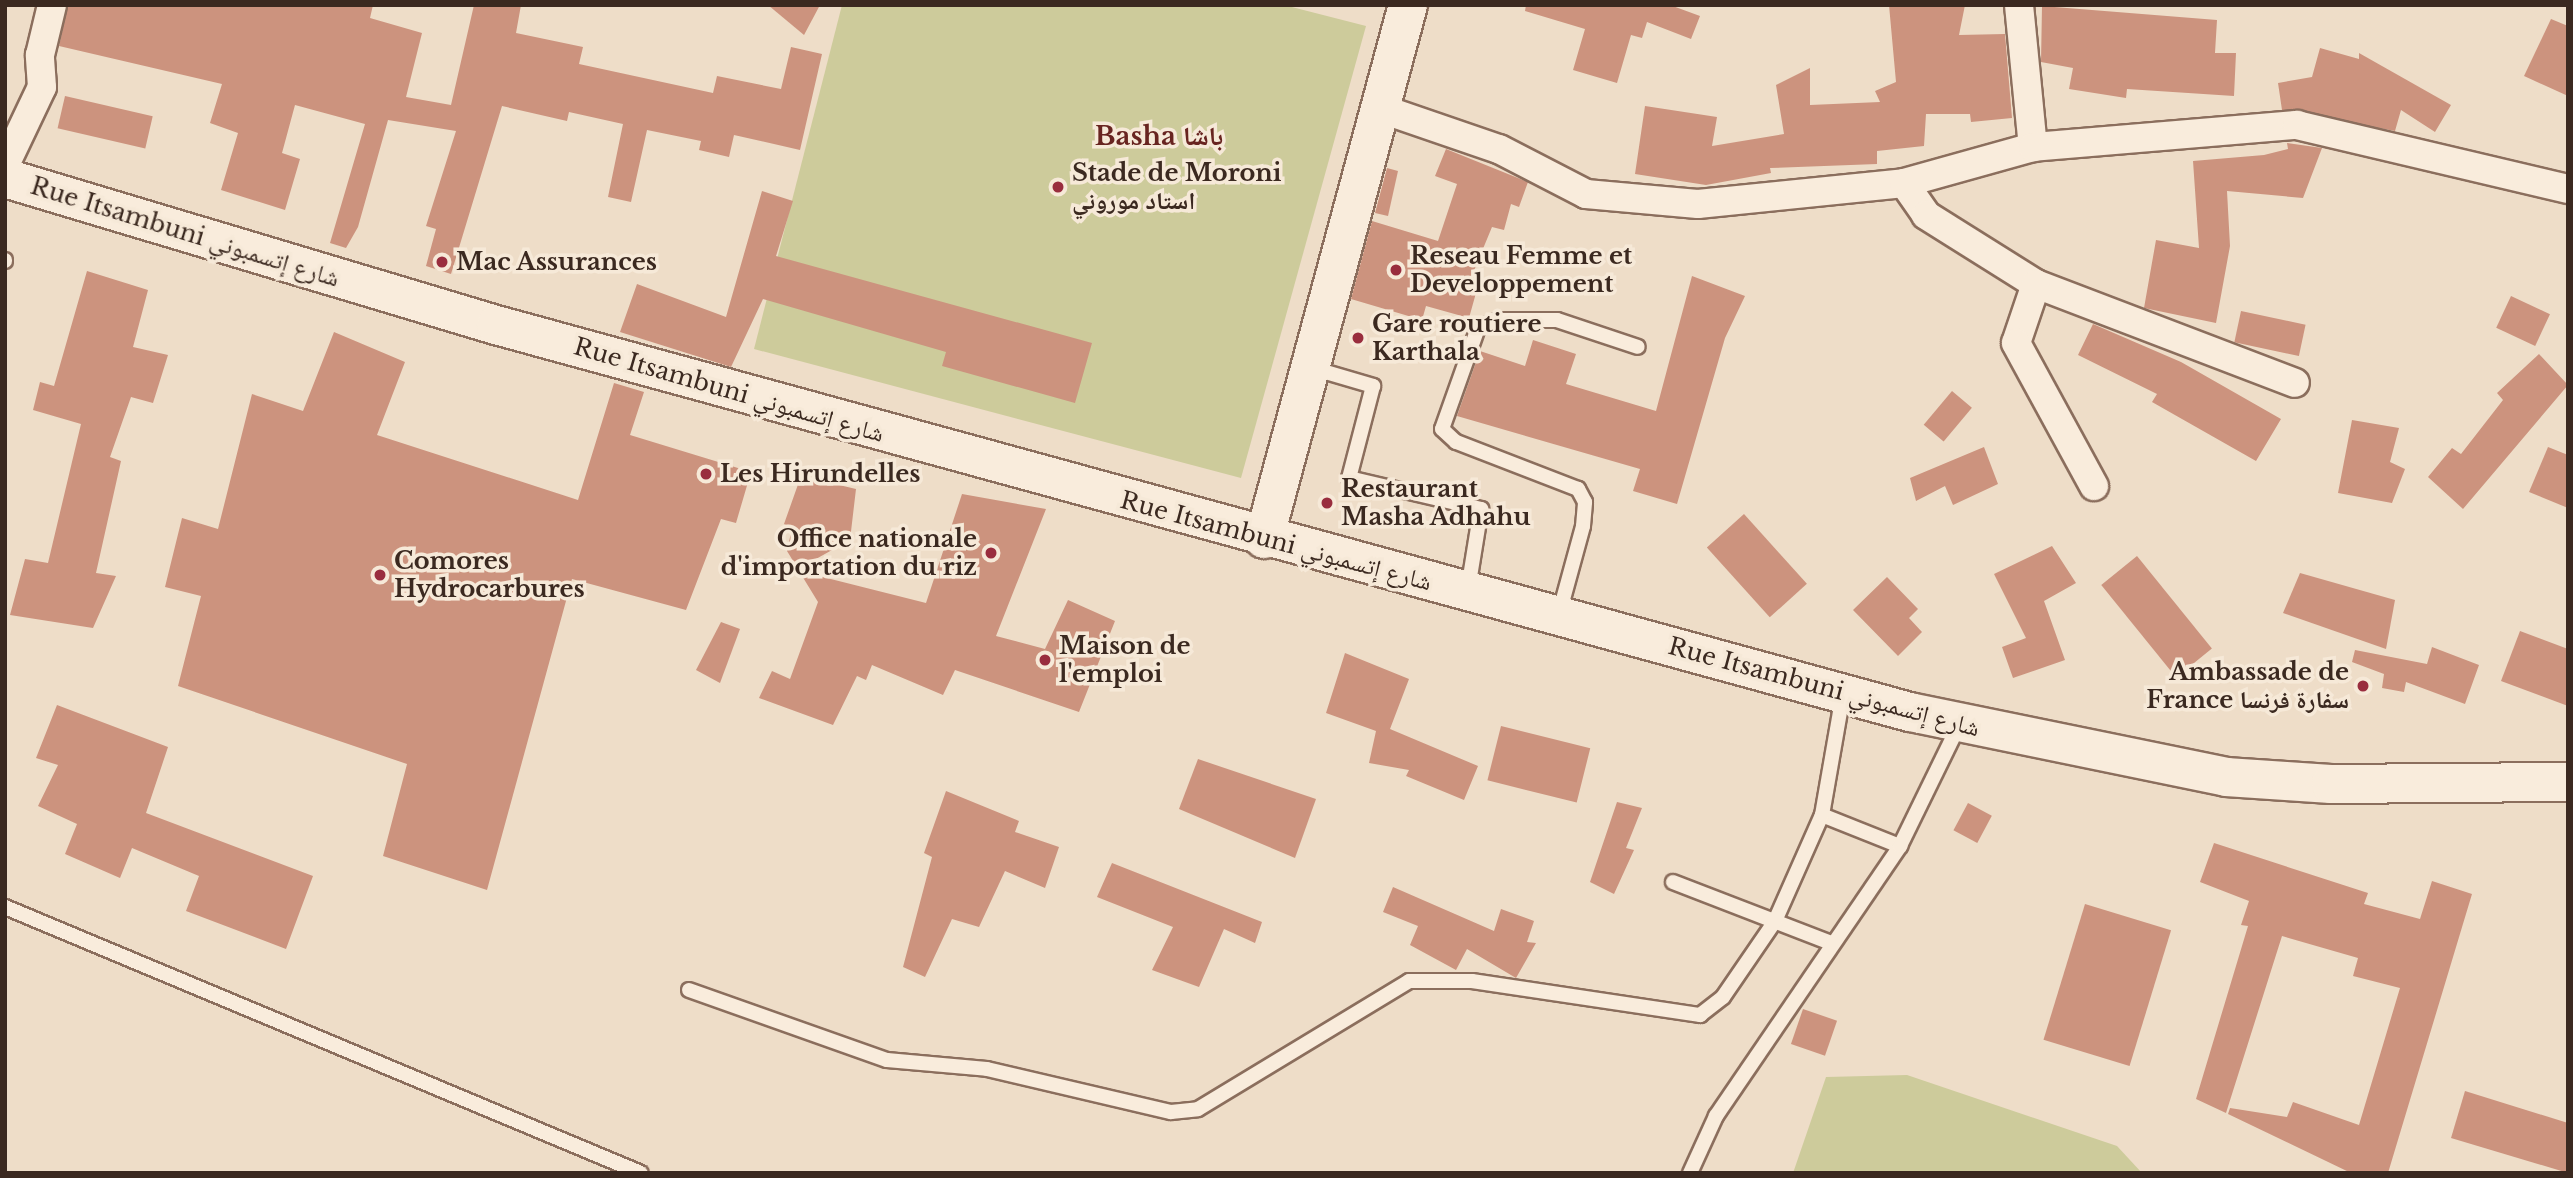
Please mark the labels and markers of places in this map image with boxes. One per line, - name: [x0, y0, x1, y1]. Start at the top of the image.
- place label: Stade de Moroni استاد موروني: [1072, 159, 1281, 215]
- marker: Stade de Moroni استاد موروني: [1050, 179, 1066, 195]
- place label: Reseau Femme et Developpement: [1410, 242, 1632, 298]
- place label: Mac Assurances: [456, 248, 658, 276]
- marker: Mac Assurances: [434, 254, 450, 270]
- marker: Reseau Femme et Developpement: [1388, 262, 1404, 278]
- place label: Gare routiere Karthala: [1372, 310, 1541, 366]
- marker: Gare routiere Karthala: [1350, 330, 1366, 346]
- place label: Les Hirundelles: [720, 460, 920, 488]
- marker: Les Hirundelles: [698, 466, 714, 482]
- place label: Restaurant Masha Adhahu: [1341, 475, 1531, 531]
- marker: Restaurant Masha Adhahu: [1319, 495, 1335, 511]
- place label: Office nationale d'importation du riz: [721, 525, 977, 581]
- marker: Office nationale d'importation du riz: [983, 545, 999, 561]
- place label: Comores Hydrocarbures: [394, 547, 585, 603]
- marker: Comores Hydrocarbures: [372, 567, 388, 583]
- place label: Maison de l'emploi: [1059, 632, 1190, 688]
- marker: Maison de l'emploi: [1037, 652, 1053, 668]
- place label: Ambassade de France سفارة فرنسا: [2146, 658, 2349, 714]
- marker: Ambassade de France سفارة فرنسا: [2355, 678, 2371, 694]

